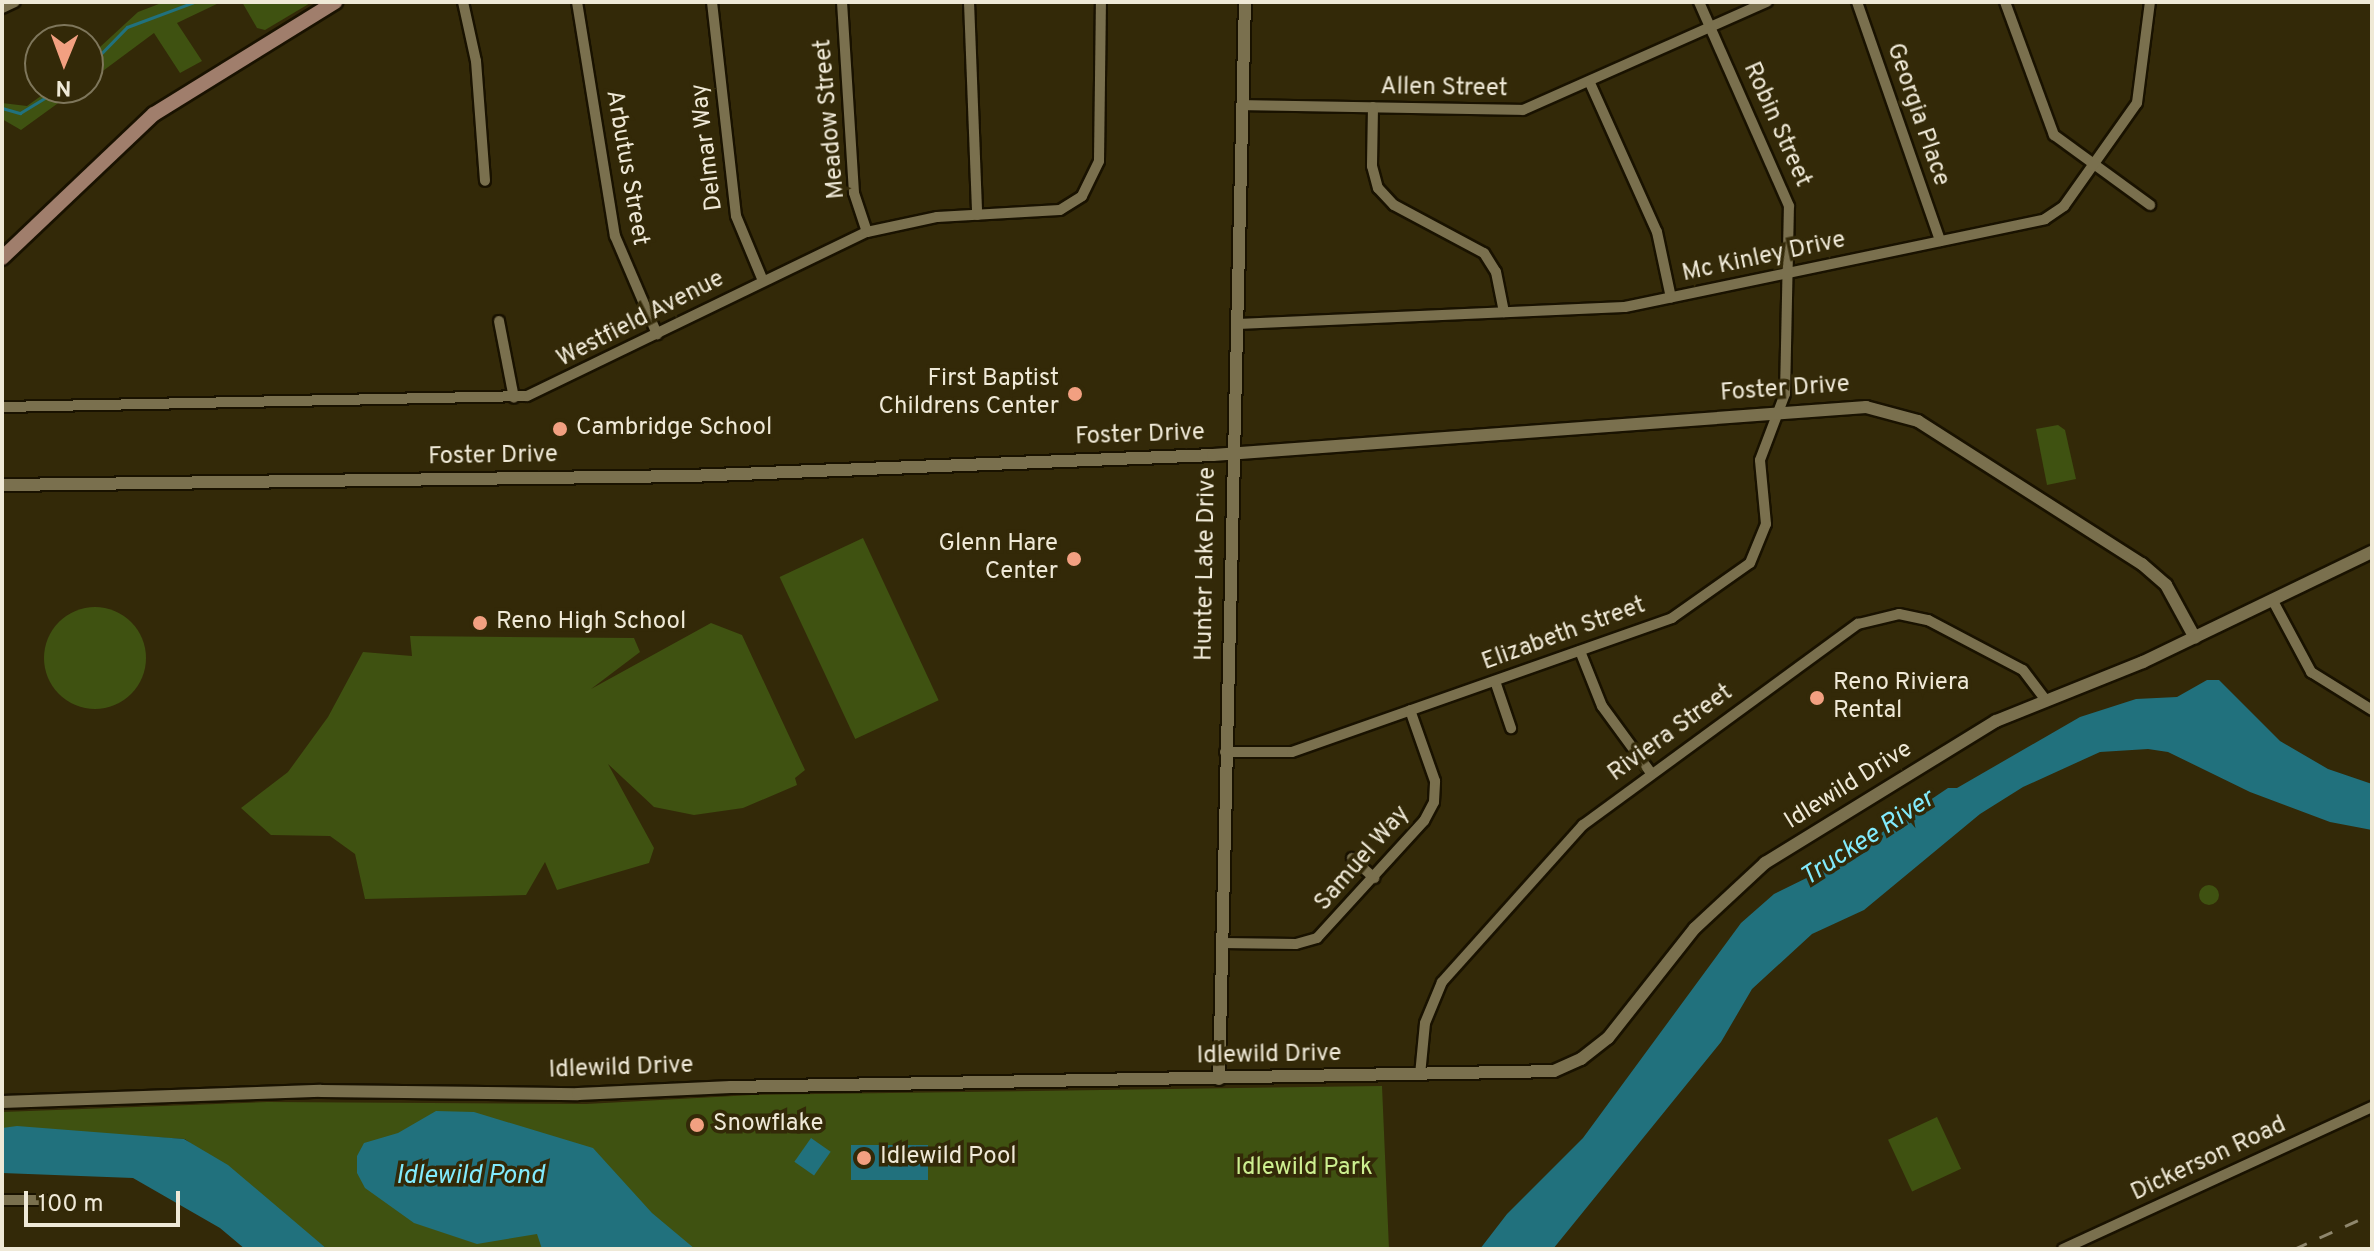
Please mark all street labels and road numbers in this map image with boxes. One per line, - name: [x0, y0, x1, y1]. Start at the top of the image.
- street label: Meadow Street: [810, 38, 852, 200]
- street label: Georgia Place: [1879, 40, 1955, 190]
- street label: Robin Street: [1736, 58, 1816, 192]
- street label: Allen Street: [1380, 73, 1508, 105]
- street label: Delmar Way: [686, 81, 730, 213]
- street label: Arbutus Street: [598, 88, 654, 248]
- street label: Mc Kinley Drive: [1680, 227, 1848, 289]
- street label: Westfield Avenue: [552, 265, 730, 375]
- street label: Foster Drive: [1719, 371, 1851, 409]
- street label: Foster Drive: [1075, 419, 1205, 453]
- street label: Foster Drive: [428, 441, 558, 473]
- street label: Hunter Lake Drive: [1191, 467, 1223, 661]
- street label: Elizabeth Street: [1478, 592, 1650, 678]
- street label: Riviera Street: [1603, 679, 1739, 789]
- street label: Idlewild Drive: [1780, 735, 1918, 837]
- street label: Samuel Way: [1309, 800, 1417, 918]
- street label: Idlewild Drive: [1196, 1040, 1342, 1072]
- street label: Idlewild Drive: [548, 1052, 694, 1086]
- street label: Dickerson Road: [2127, 1112, 2291, 1208]

